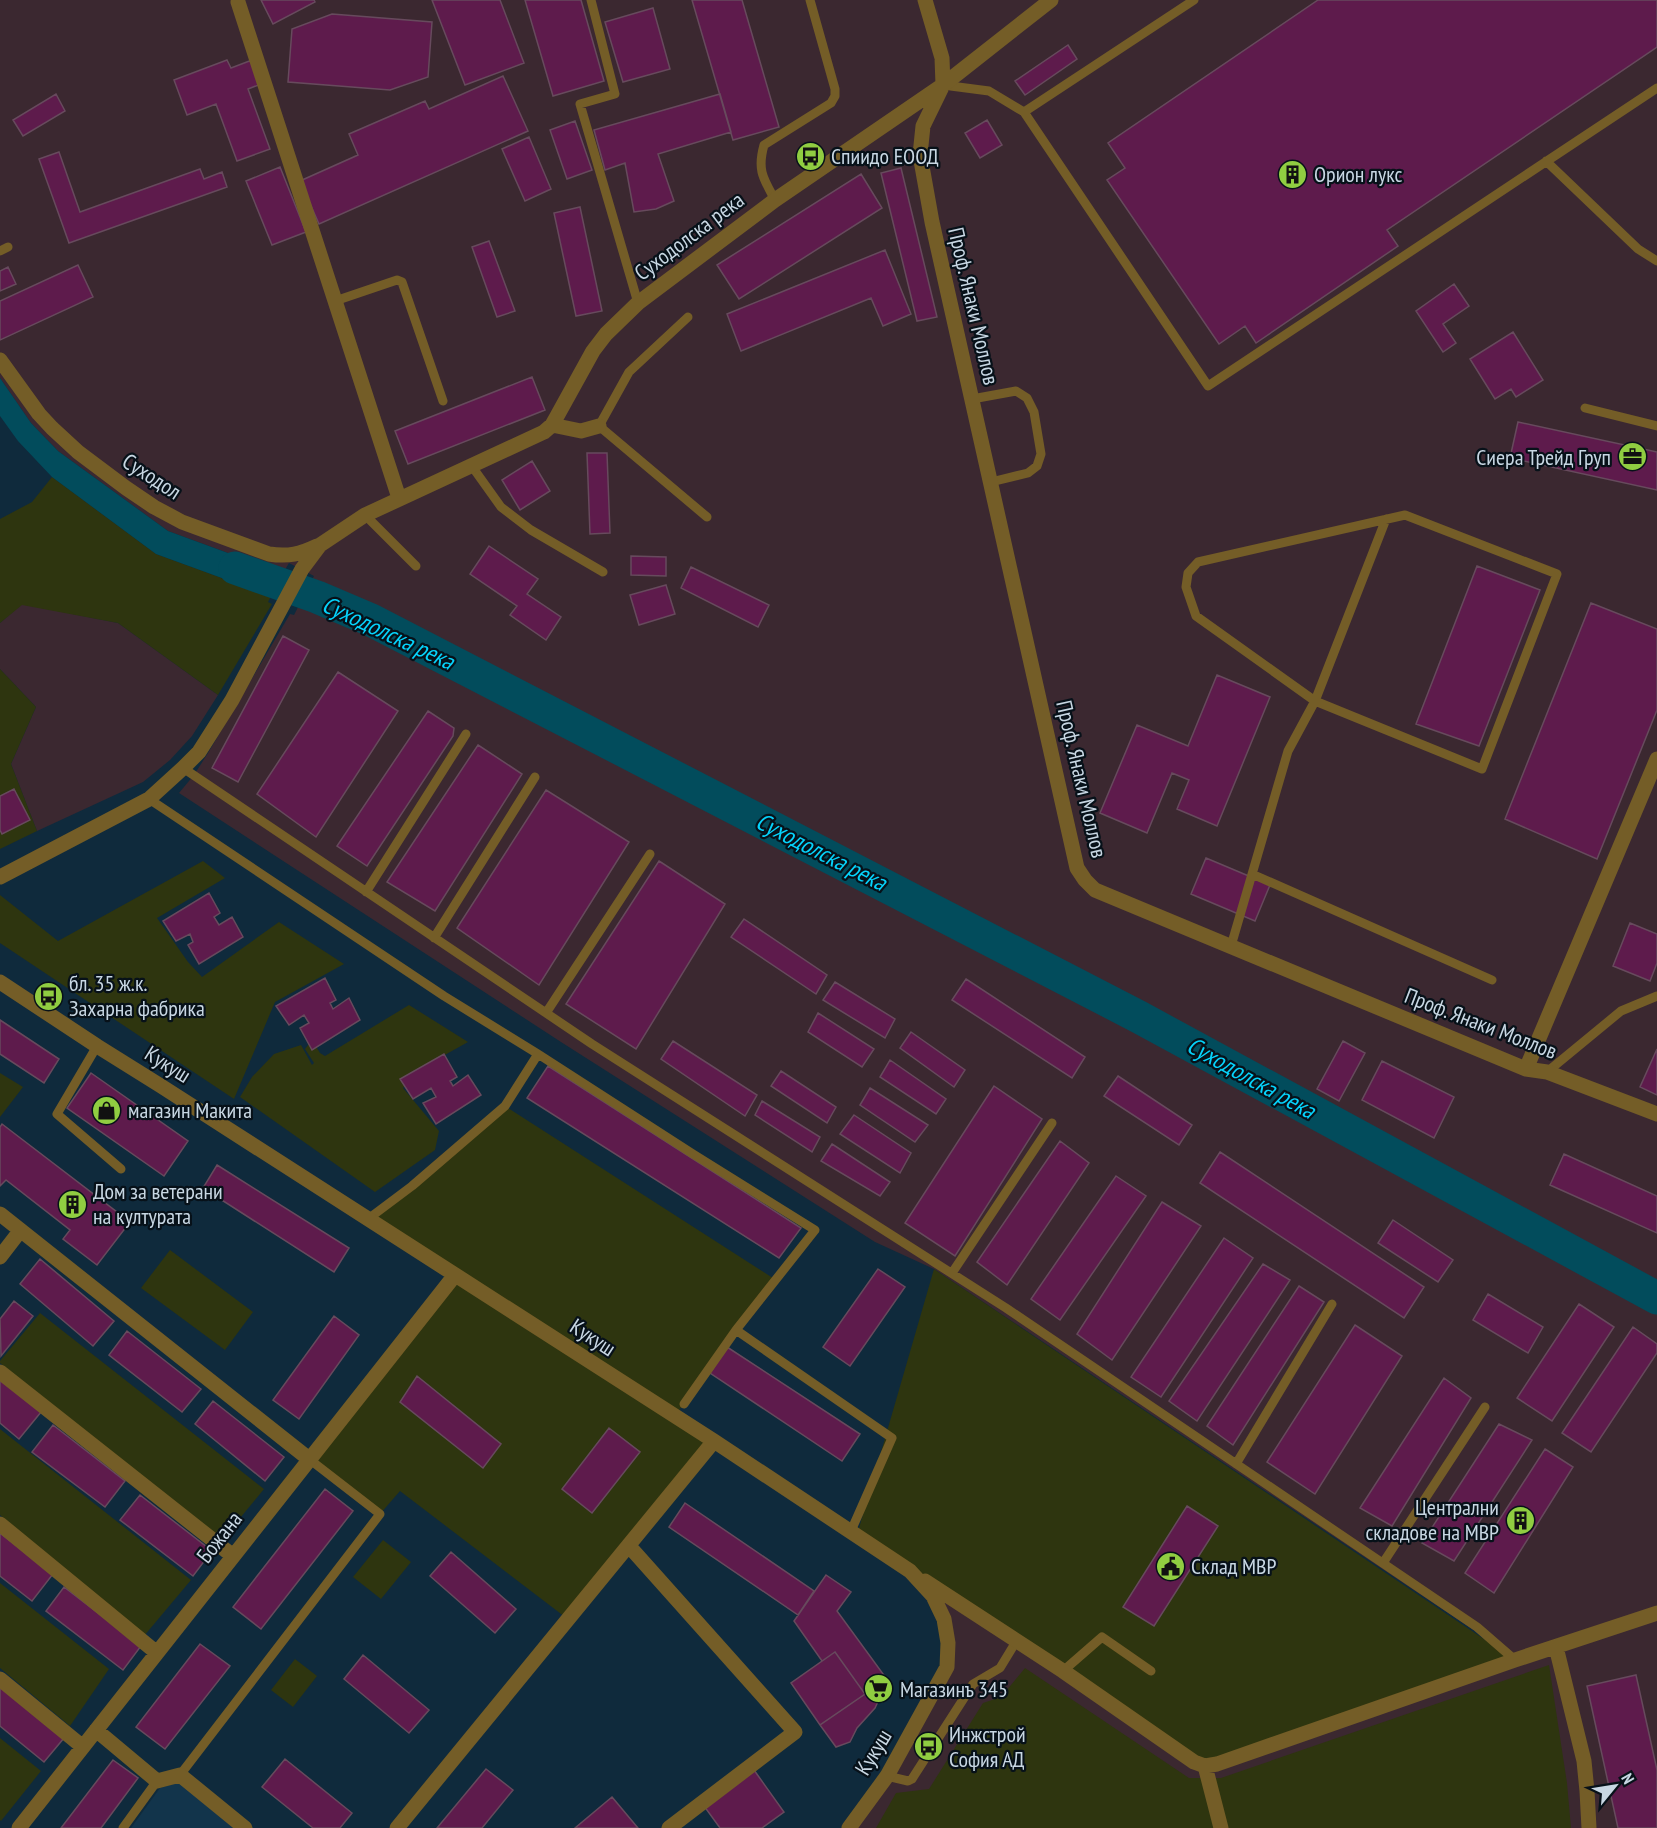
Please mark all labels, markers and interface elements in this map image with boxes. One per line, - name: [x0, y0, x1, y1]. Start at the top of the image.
- bus stop icon: Спиидо ЕООД: [794, 140, 826, 172]
- place label: Спиидо ЕООД: [831, 142, 939, 170]
- building icon: Орион лукс: [1277, 158, 1309, 190]
- place label: Орион лукс: [1314, 160, 1403, 188]
- street label: Суходолска река: [629, 186, 749, 286]
- street label: Проф. Янаки Моллов: [942, 224, 1006, 388]
- office icon: Сиера Трейд Груп: [1616, 441, 1648, 473]
- place label: Сиера Трейд Груп: [1476, 443, 1611, 471]
- street label: Суходол: [117, 447, 187, 505]
- water label: Суходолска река: [317, 588, 460, 677]
- street label: Проф. Янаки Моллов: [1050, 697, 1114, 861]
- water label: Суходолска река: [751, 805, 893, 898]
- place label: бл. 35 ж.к. Захарна фабрика: [69, 969, 205, 1022]
- bus stop icon: бл. 35 ж.к. Захарна фабрика: [32, 980, 64, 1012]
- street label: Проф. Янаки Моллов: [1401, 981, 1561, 1065]
- water label: Суходолска река: [1182, 1030, 1322, 1126]
- street label: Кукуш: [140, 1039, 196, 1089]
- shop icon: магазин Макита: [91, 1094, 123, 1126]
- place label: магазин Макита: [128, 1096, 252, 1124]
- place label: Дом за ветерани на културата: [93, 1177, 223, 1230]
- building icon: Дом за ветерани на културата: [56, 1188, 88, 1220]
- street label: Кукуш: [565, 1312, 621, 1362]
- place label: Централни складове на МВР: [1365, 1493, 1499, 1546]
- building icon: Централни складове на МВР: [1504, 1504, 1536, 1536]
- street label: Божана: [190, 1505, 248, 1569]
- public building icon: Склад МВР: [1154, 1550, 1186, 1582]
- place label: Склад МВР: [1191, 1552, 1276, 1580]
- supermarket icon: Магазинъ 345: [863, 1673, 895, 1705]
- place label: Магазинъ 345: [900, 1675, 1008, 1703]
- place label: Инжстрой София АД: [949, 1720, 1026, 1773]
- street label: Кукуш: [848, 1724, 898, 1780]
- bus stop icon: Инжстрой София АД: [912, 1731, 944, 1763]
- north arrow: [1585, 1756, 1645, 1816]
- text: N: [1617, 1770, 1639, 1787]

